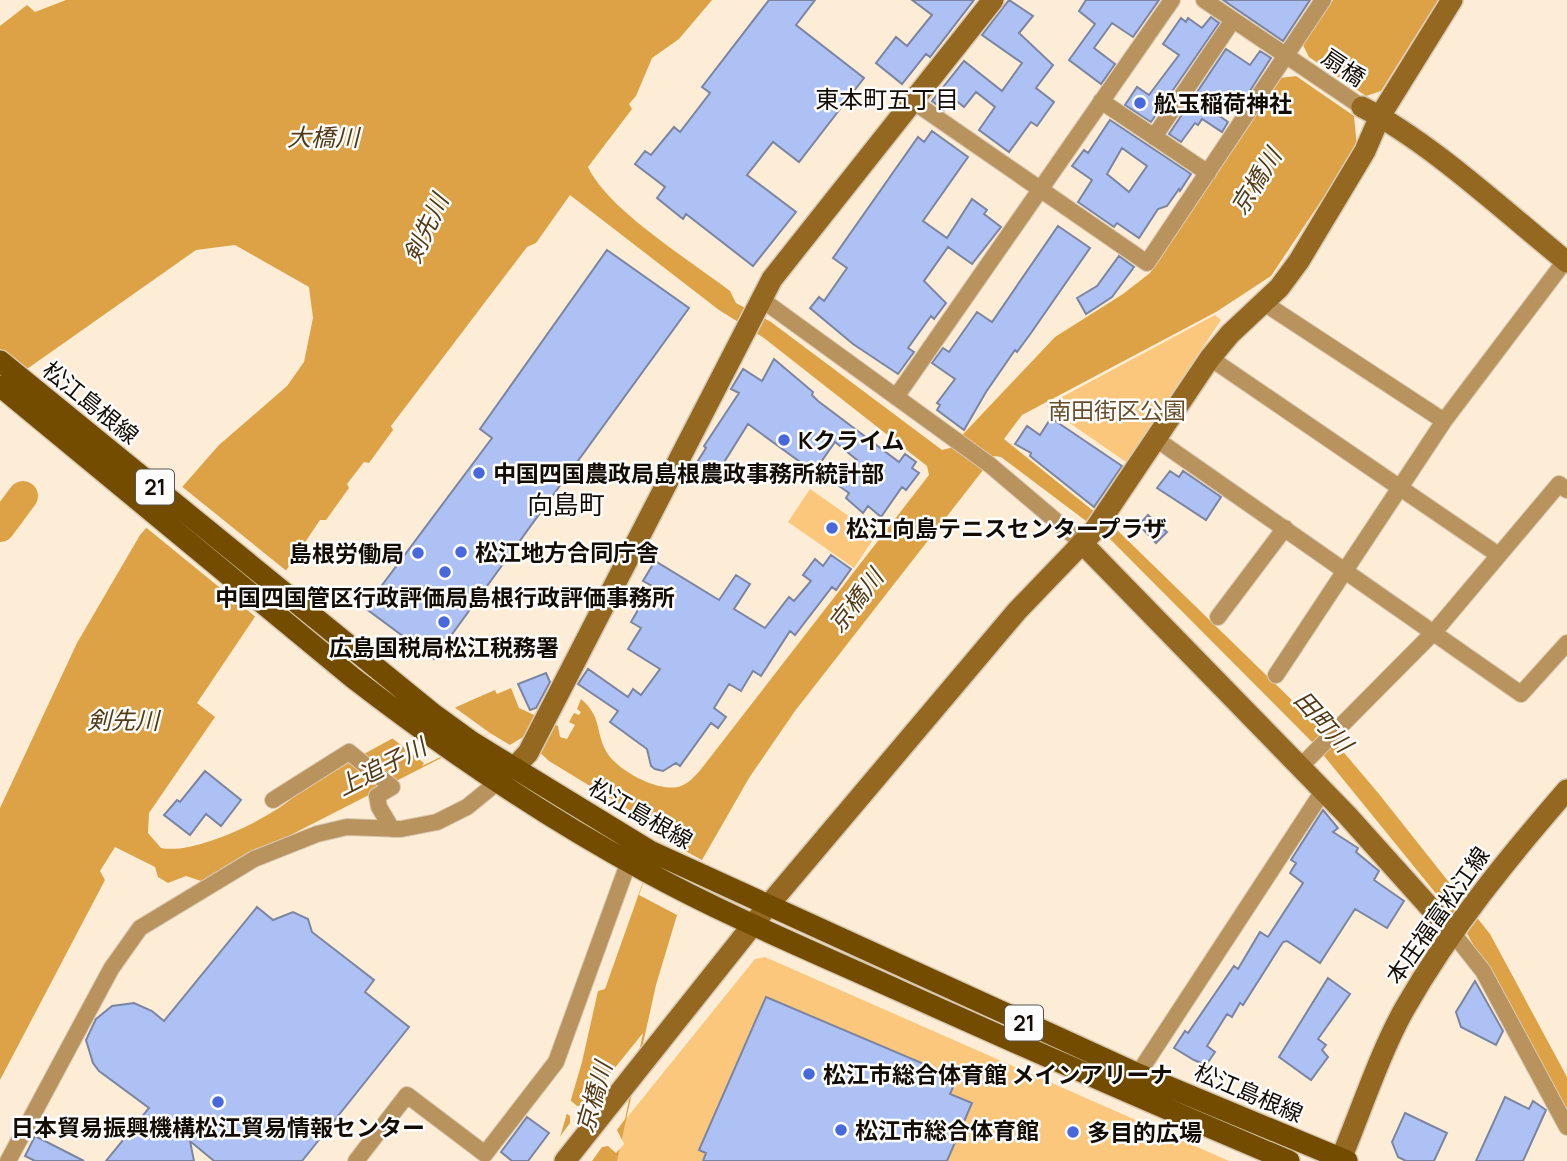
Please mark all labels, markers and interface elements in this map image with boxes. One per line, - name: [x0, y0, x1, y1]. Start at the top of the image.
- street label: 扇橋: [1316, 41, 1372, 93]
- district label: 東本町五丁目: [815, 82, 959, 115]
- place label: 舩玉稲荷神社: [1154, 87, 1292, 119]
- marker: 舩玉稲荷神社: [1132, 95, 1148, 111]
- water label: 大橋川: [287, 120, 362, 153]
- water label: 京橋川: [1222, 139, 1290, 220]
- water label: 剣先川: [395, 186, 456, 268]
- street label: 松江島根線: [36, 353, 146, 451]
- park label: 南田街区公園: [1048, 394, 1186, 426]
- place label: Kクライム: [798, 424, 904, 456]
- marker: Kクライム: [776, 432, 792, 448]
- place label: 中国四国農政局島根農政事務所統計部: [493, 457, 884, 489]
- marker: 中国四国農政局島根農政事務所統計部: [471, 465, 487, 481]
- road number: 21: [136, 470, 174, 504]
- district label: 向島町: [527, 486, 605, 522]
- place label: 松江向島テニスセンタープラザ: [846, 512, 1167, 544]
- marker: 松江向島テニスセンタープラザ: [824, 520, 840, 536]
- place label: 松江地方合同庁舎: [475, 536, 659, 568]
- place label: 島根労働局: [289, 537, 404, 569]
- marker: 松江地方合同庁舎: [453, 544, 469, 560]
- marker: 島根労働局: [410, 545, 426, 561]
- water label: 京橋川: [820, 559, 892, 639]
- marker: 中国四国管区行政評価局島根行政評価事務所: [437, 564, 453, 580]
- place label: 中国四国管区行政評価局島根行政評価事務所: [215, 581, 675, 613]
- marker: 広島国税局松江税務署: [436, 614, 452, 630]
- place label: 広島国税局松江税務署: [329, 631, 559, 663]
- water label: 田町川: [1288, 683, 1362, 761]
- water label: 剣先川: [87, 703, 162, 736]
- water label: 上追子川: [331, 728, 434, 802]
- street label: 松江島根線: [583, 770, 699, 856]
- street label: 本庄福富松江線: [1378, 840, 1496, 990]
- road number: 21: [1005, 1006, 1043, 1040]
- water label: 京橋川: [567, 1055, 620, 1136]
- street label: 松江島根線: [1190, 1055, 1308, 1129]
- place label: 松江市総合体育館 メインアリーナ: [823, 1058, 1173, 1090]
- marker: 松江市総合体育館 メインアリーナ: [801, 1066, 817, 1082]
- marker: 日本貿易振興機構松江貿易情報センター: [210, 1094, 226, 1110]
- place label: 日本貿易振興機構松江貿易情報センター: [11, 1111, 425, 1143]
- place label: 松江市総合体育館: [855, 1114, 1039, 1146]
- place label: 多目的広場: [1087, 1116, 1202, 1148]
- marker: 松江市総合体育館: [833, 1122, 849, 1138]
- marker: 多目的広場: [1065, 1124, 1081, 1140]

